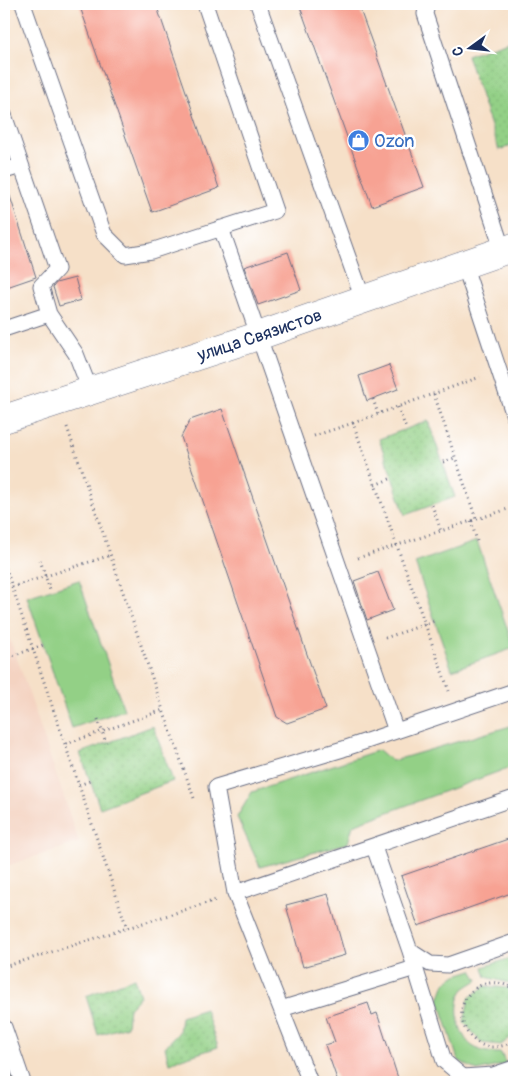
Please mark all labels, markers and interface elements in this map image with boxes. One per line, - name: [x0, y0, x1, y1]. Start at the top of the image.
- north arrow: [446, 22, 496, 72]
- text: С: [449, 45, 467, 58]
- shop icon: Ozon: [346, 129, 370, 153]
- place label: Ozon: [374, 130, 414, 153]
- street label: улица Связистов: [193, 304, 325, 367]

